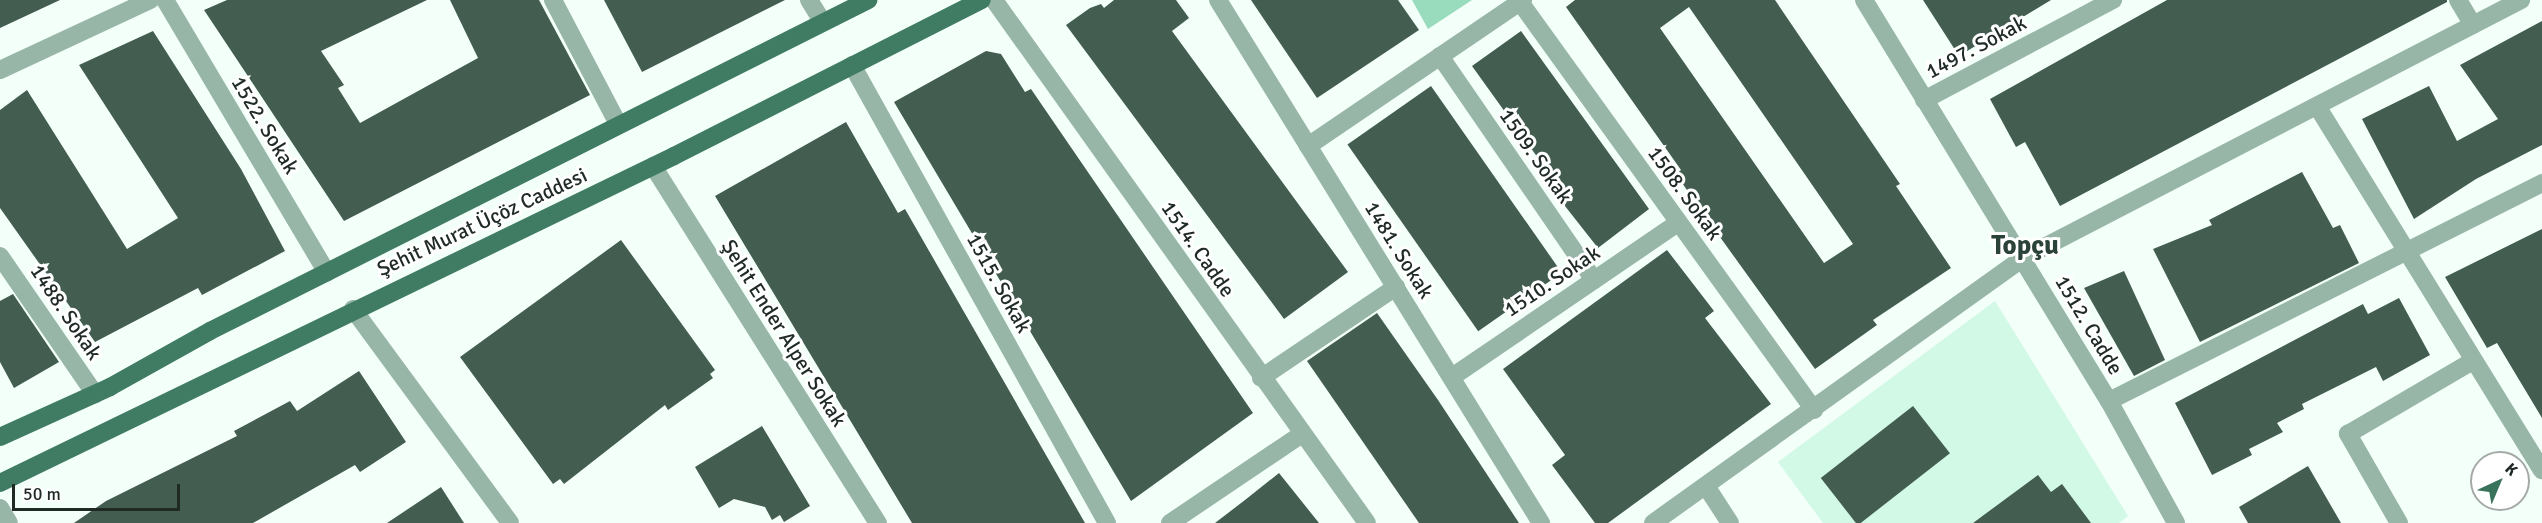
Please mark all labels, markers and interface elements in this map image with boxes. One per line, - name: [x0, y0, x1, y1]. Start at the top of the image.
- street label: 1497. Sokak: [1922, 10, 2030, 84]
- street label: 1522. Sokak: [226, 71, 304, 179]
- street label: 1509. Sokak: [1494, 104, 1578, 208]
- street label: 1508. Sokak: [1643, 141, 1727, 245]
- street label: Şehit Murat Üçöz Caddesi: [373, 162, 591, 282]
- street label: 1514. Cadde: [1156, 196, 1240, 302]
- street label: 1481. Sokak: [1359, 197, 1439, 303]
- street label: 1515. Sokak: [961, 229, 1037, 337]
- district label: Topçu: [1991, 230, 2059, 262]
- street label: Şehit Ender Alper Sokak: [716, 235, 852, 431]
- street label: 1510. Sokak: [1499, 240, 1605, 322]
- street label: 1488. Sokak: [25, 259, 107, 365]
- street label: 1512. Cadde: [2050, 271, 2128, 379]
- north arrow: [2470, 451, 2530, 511]
- text: K: [2501, 459, 2522, 480]
- scale bar: [15, 472, 183, 510]
- text: 50 m: [23, 483, 61, 505]

